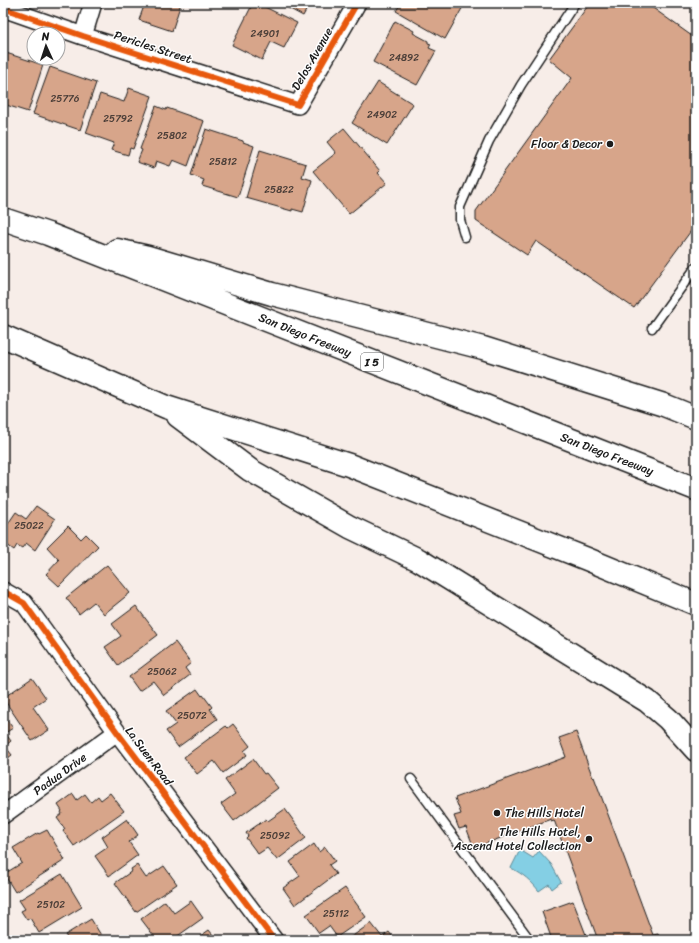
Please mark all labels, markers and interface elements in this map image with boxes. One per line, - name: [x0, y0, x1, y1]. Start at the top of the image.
- street label: Delos Avenue: [285, 23, 339, 95]
- street label: Pericles Street: [111, 24, 195, 70]
- house number: 24901: [251, 25, 279, 43]
- north arrow: [26, 26, 66, 66]
- text: N: [40, 27, 50, 46]
- house number: 24892: [389, 49, 419, 67]
- house number: 25776: [51, 90, 80, 108]
- house number: 24902: [367, 106, 397, 124]
- house number: 25792: [103, 110, 133, 128]
- house number: 25802: [157, 127, 187, 145]
- place label: Floor & Decor: [531, 133, 603, 155]
- marker: Floor & Decor: [605, 139, 615, 149]
- house number: 25812: [209, 153, 237, 171]
- house number: 25822: [264, 181, 294, 199]
- street label: San Diego Freeway: [255, 306, 356, 364]
- road number: I 5: [361, 353, 383, 371]
- street label: San Diego Freeway: [557, 426, 658, 482]
- house number: 25022: [14, 517, 44, 535]
- house number: 25062: [147, 663, 177, 681]
- house number: 25072: [177, 707, 207, 725]
- street label: La Suen Road: [119, 722, 179, 791]
- street label: Padua Drive: [28, 747, 92, 801]
- place label: The Hills Hotel: [505, 802, 584, 824]
- marker: The Hills Hotel: [492, 808, 502, 818]
- place label: The Hills Hotel, Ascend Hotel Collection: [453, 821, 582, 857]
- house number: 25092: [260, 827, 290, 845]
- marker: The Hills Hotel, Ascend Hotel Collection: [584, 834, 594, 844]
- house number: 25102: [37, 896, 65, 914]
- house number: 25112: [323, 905, 349, 923]

